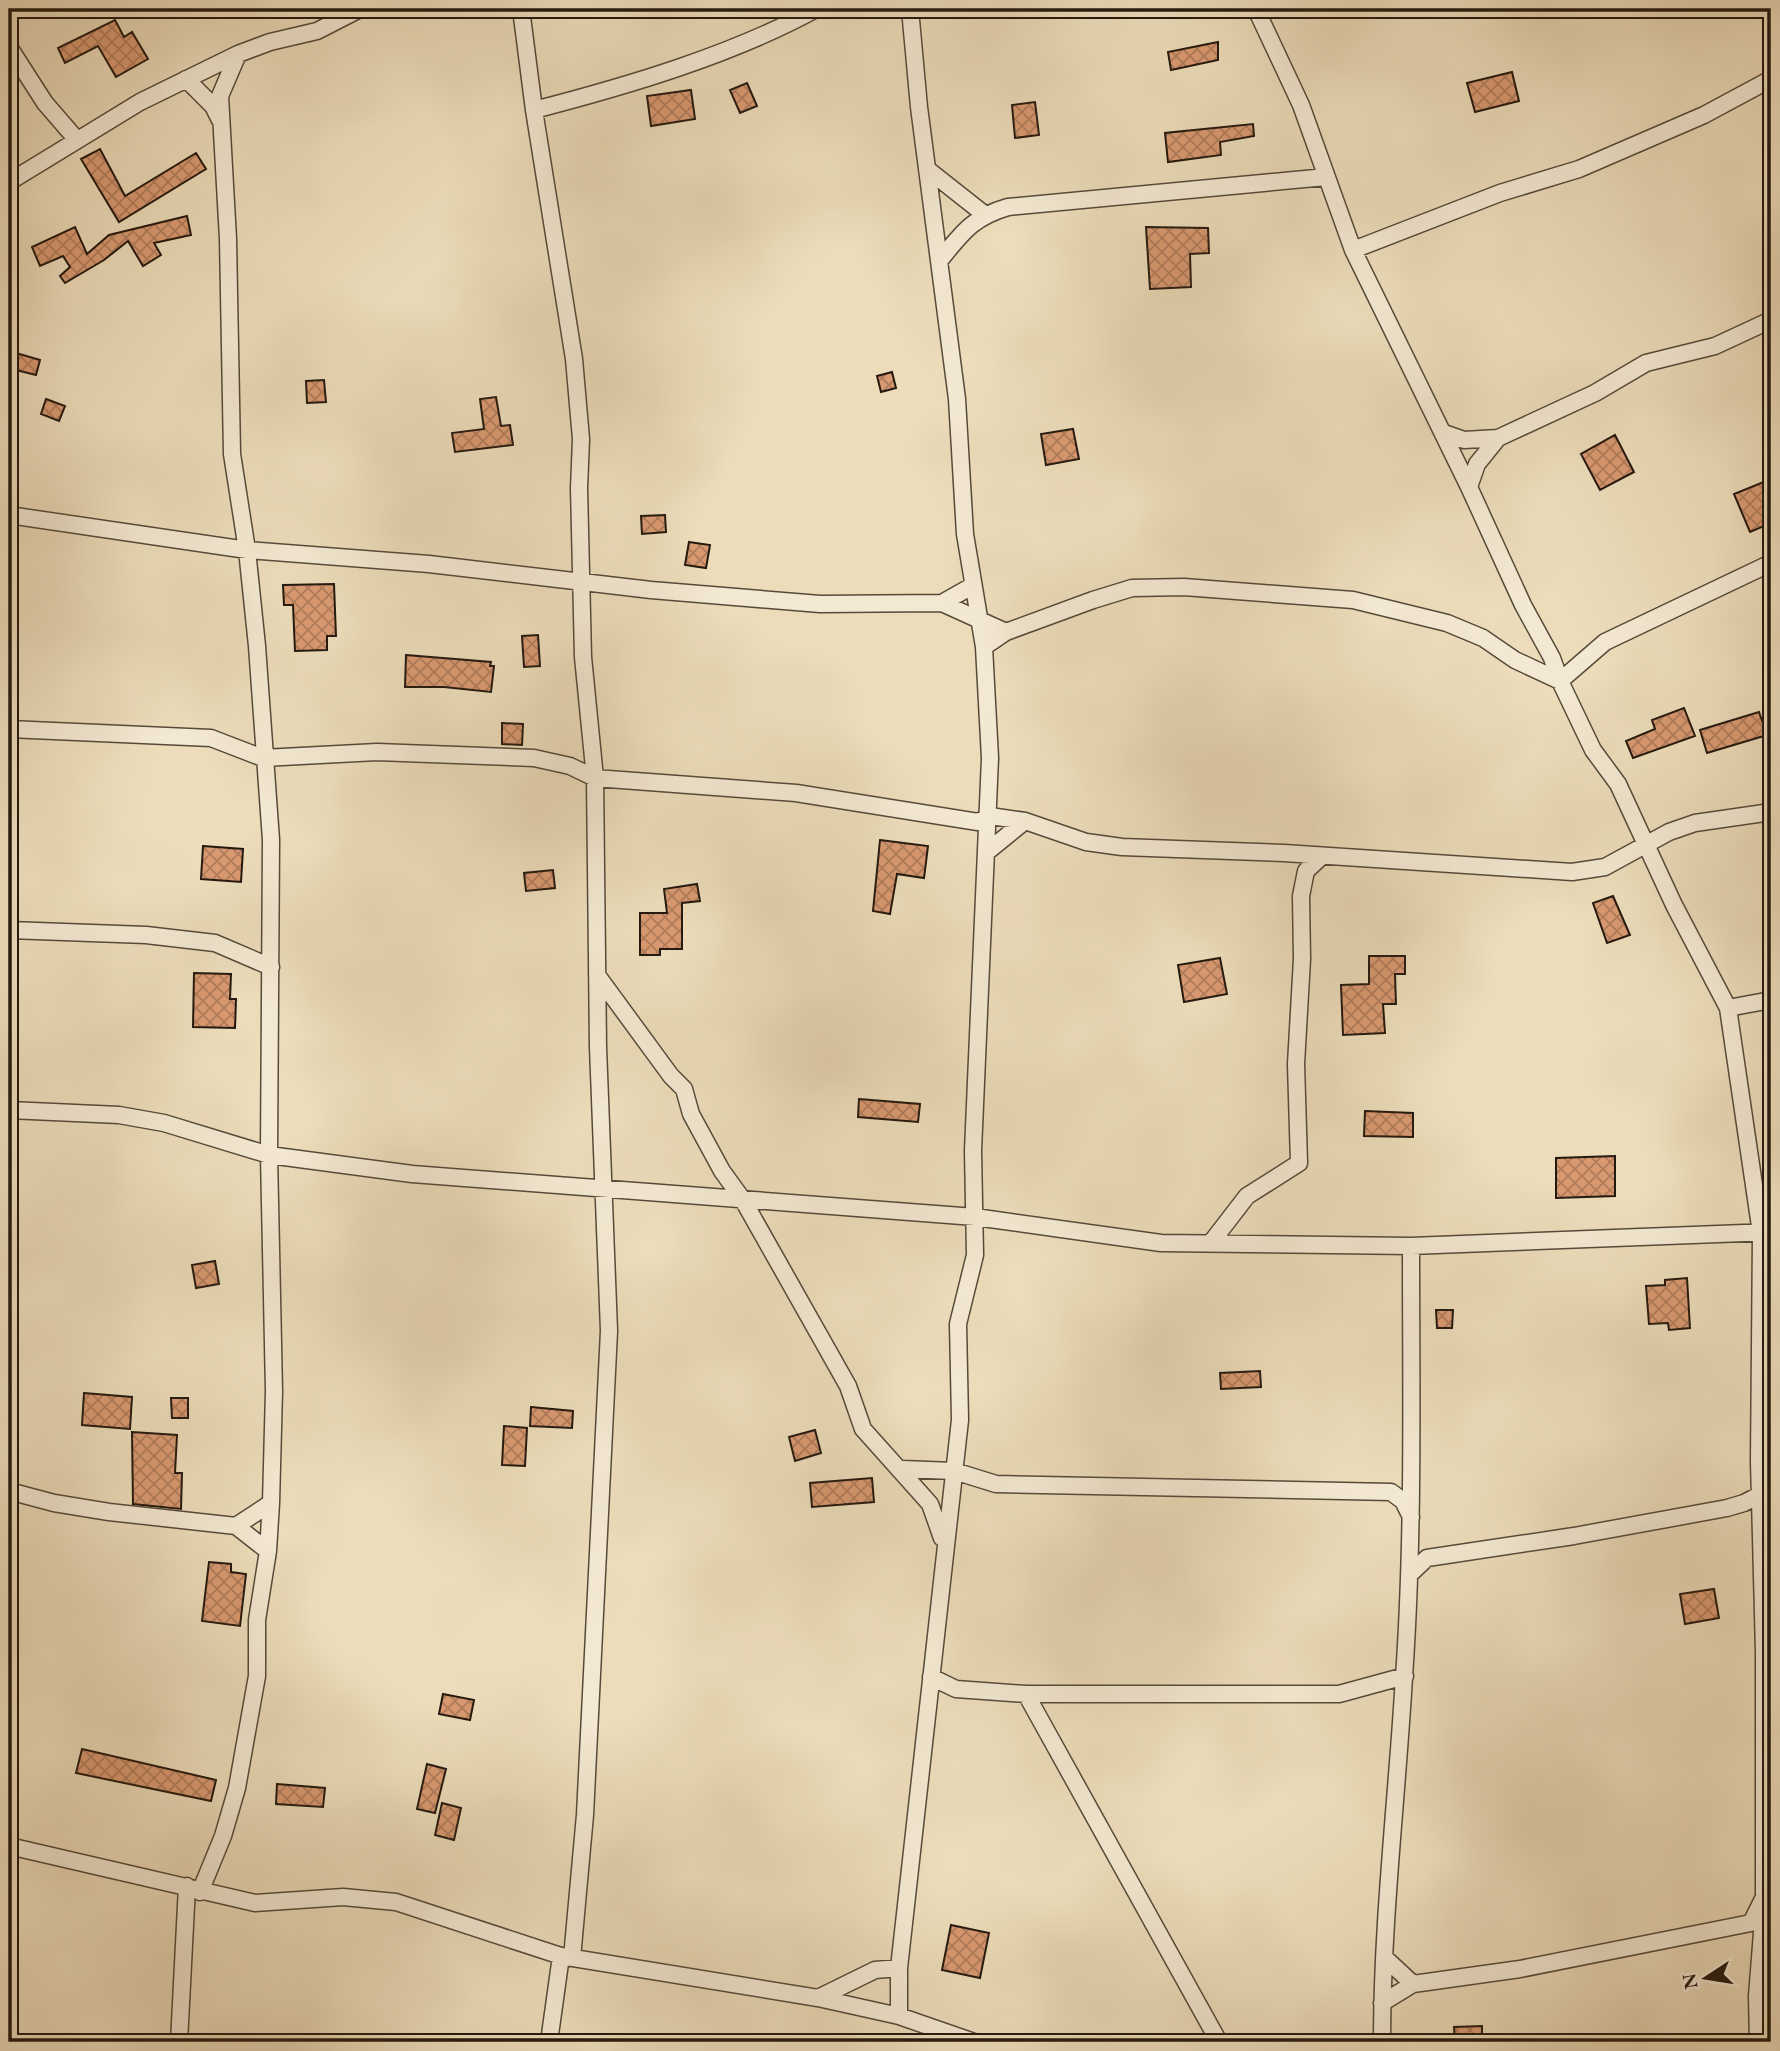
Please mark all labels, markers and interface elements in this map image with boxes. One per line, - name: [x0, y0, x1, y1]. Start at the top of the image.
- north arrow: [1672, 1942, 1742, 2012]
- text: N: [1676, 1971, 1704, 1992]

